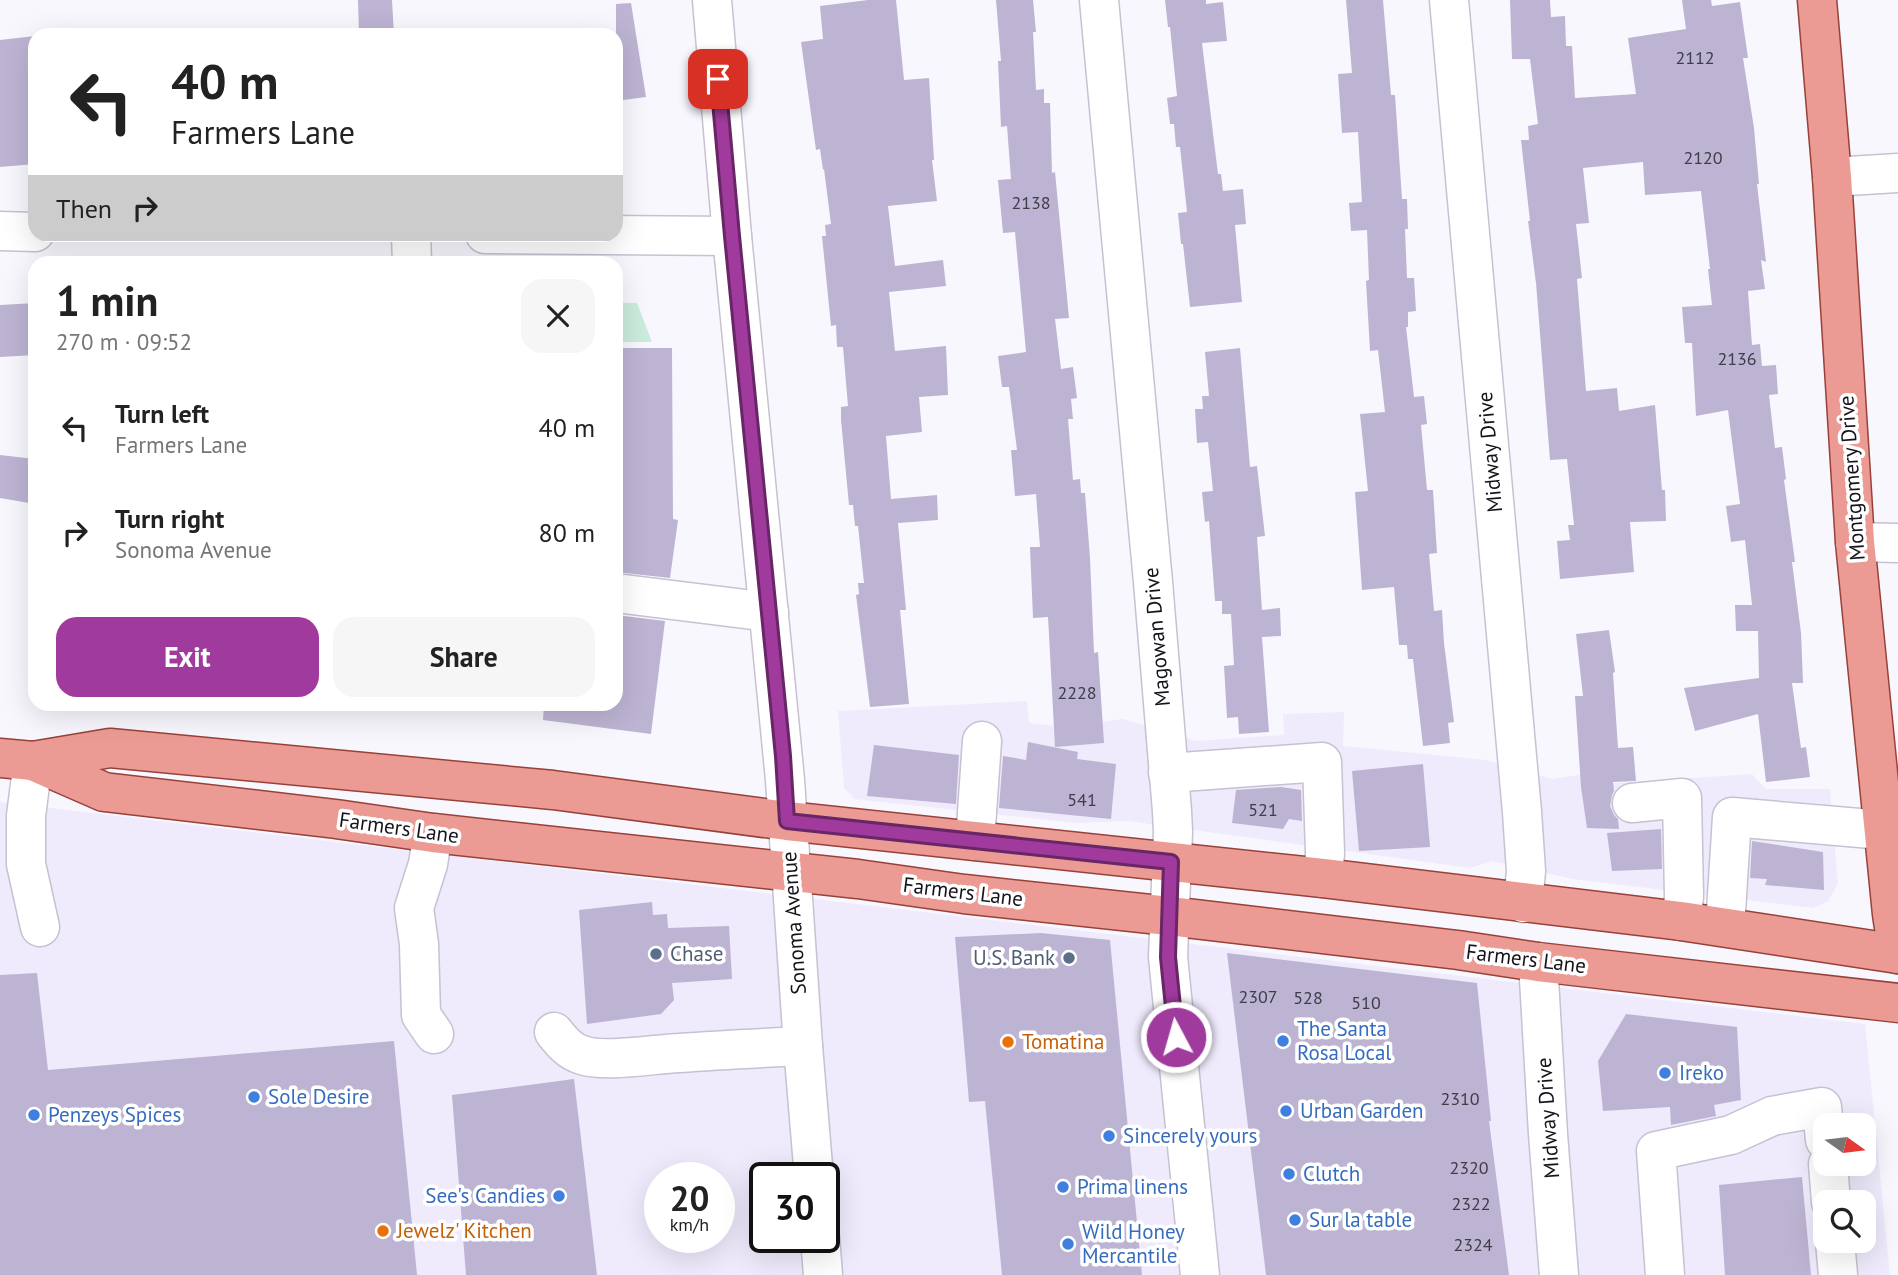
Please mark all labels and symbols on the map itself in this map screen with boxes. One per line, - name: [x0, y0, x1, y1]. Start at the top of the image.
- house number: 2112: [1675, 46, 1715, 69]
- pin: [688, 49, 748, 109]
- house number: 2120: [1683, 146, 1723, 169]
- house number: 2138: [1011, 191, 1051, 214]
- house number: 2136: [1717, 347, 1757, 370]
- street label: Midway Drive: [1471, 391, 1508, 514]
- street label: Montgomery Drive: [1832, 395, 1871, 561]
- street label: Magowan Drive: [1137, 566, 1176, 708]
- house number: 2228: [1057, 681, 1097, 704]
- house number: 541: [1067, 788, 1097, 811]
- house number: 521: [1248, 798, 1278, 821]
- street label: Farmers Lane: [337, 806, 461, 849]
- street label: Sonoma Avenue: [775, 851, 812, 995]
- street label: Farmers Lane: [901, 871, 1025, 912]
- street label: Farmers Lane: [1464, 938, 1588, 979]
- place label: Chase: [670, 940, 723, 967]
- place label: U.S. Bank: [973, 944, 1055, 971]
- marker: Chase: [648, 946, 664, 962]
- marker: U.S. Bank: [1061, 950, 1077, 966]
- house number: 2307: [1238, 985, 1278, 1008]
- house number: 528: [1293, 986, 1323, 1009]
- house number: 510: [1351, 991, 1381, 1014]
- position arrow: [1139, 1000, 1213, 1074]
- place label: The Santa Rosa Local: [1297, 1015, 1392, 1066]
- place label: Tomatina: [1022, 1028, 1104, 1055]
- marker: The Santa Rosa Local: [1275, 1033, 1291, 1049]
- marker: Tomatina: [1000, 1034, 1016, 1050]
- street label: Midway Drive: [1530, 1057, 1565, 1179]
- place label: Ireko: [1679, 1059, 1724, 1086]
- marker: Ireko: [1657, 1065, 1673, 1081]
- place label: Sole Desire: [268, 1083, 370, 1110]
- house number: 2310: [1440, 1087, 1480, 1110]
- marker: Sole Desire: [246, 1089, 262, 1105]
- place label: Urban Garden: [1300, 1097, 1424, 1124]
- place label: Penzeys Spices: [48, 1101, 181, 1128]
- marker: Urban Garden: [1278, 1103, 1294, 1119]
- marker: Penzeys Spices: [26, 1107, 42, 1123]
- north arrow: [1813, 1113, 1876, 1176]
- place label: Sincerely yours: [1123, 1122, 1257, 1149]
- marker: Sincerely yours: [1101, 1128, 1117, 1144]
- house number: 2320: [1449, 1156, 1489, 1179]
- place label: Clutch: [1303, 1160, 1360, 1187]
- speed limit sign: 30: [749, 1162, 840, 1253]
- marker: Clutch: [1281, 1166, 1297, 1182]
- place label: Prima linens: [1077, 1173, 1188, 1200]
- marker: Prima linens: [1055, 1179, 1071, 1195]
- place label: See's Candies: [425, 1182, 545, 1209]
- marker: See's Candies: [551, 1188, 567, 1204]
- house number: 2322: [1451, 1192, 1491, 1215]
- place label: Sur la table: [1309, 1206, 1412, 1233]
- marker: Sur la table: [1287, 1212, 1303, 1228]
- place label: Jewelz' Kitchen: [396, 1217, 532, 1244]
- place label: Wild Honey Mercantile: [1082, 1218, 1185, 1269]
- marker: Jewelz' Kitchen: [375, 1223, 391, 1239]
- house number: 2324: [1453, 1233, 1493, 1256]
- marker: Wild Honey Mercantile: [1060, 1236, 1076, 1252]

